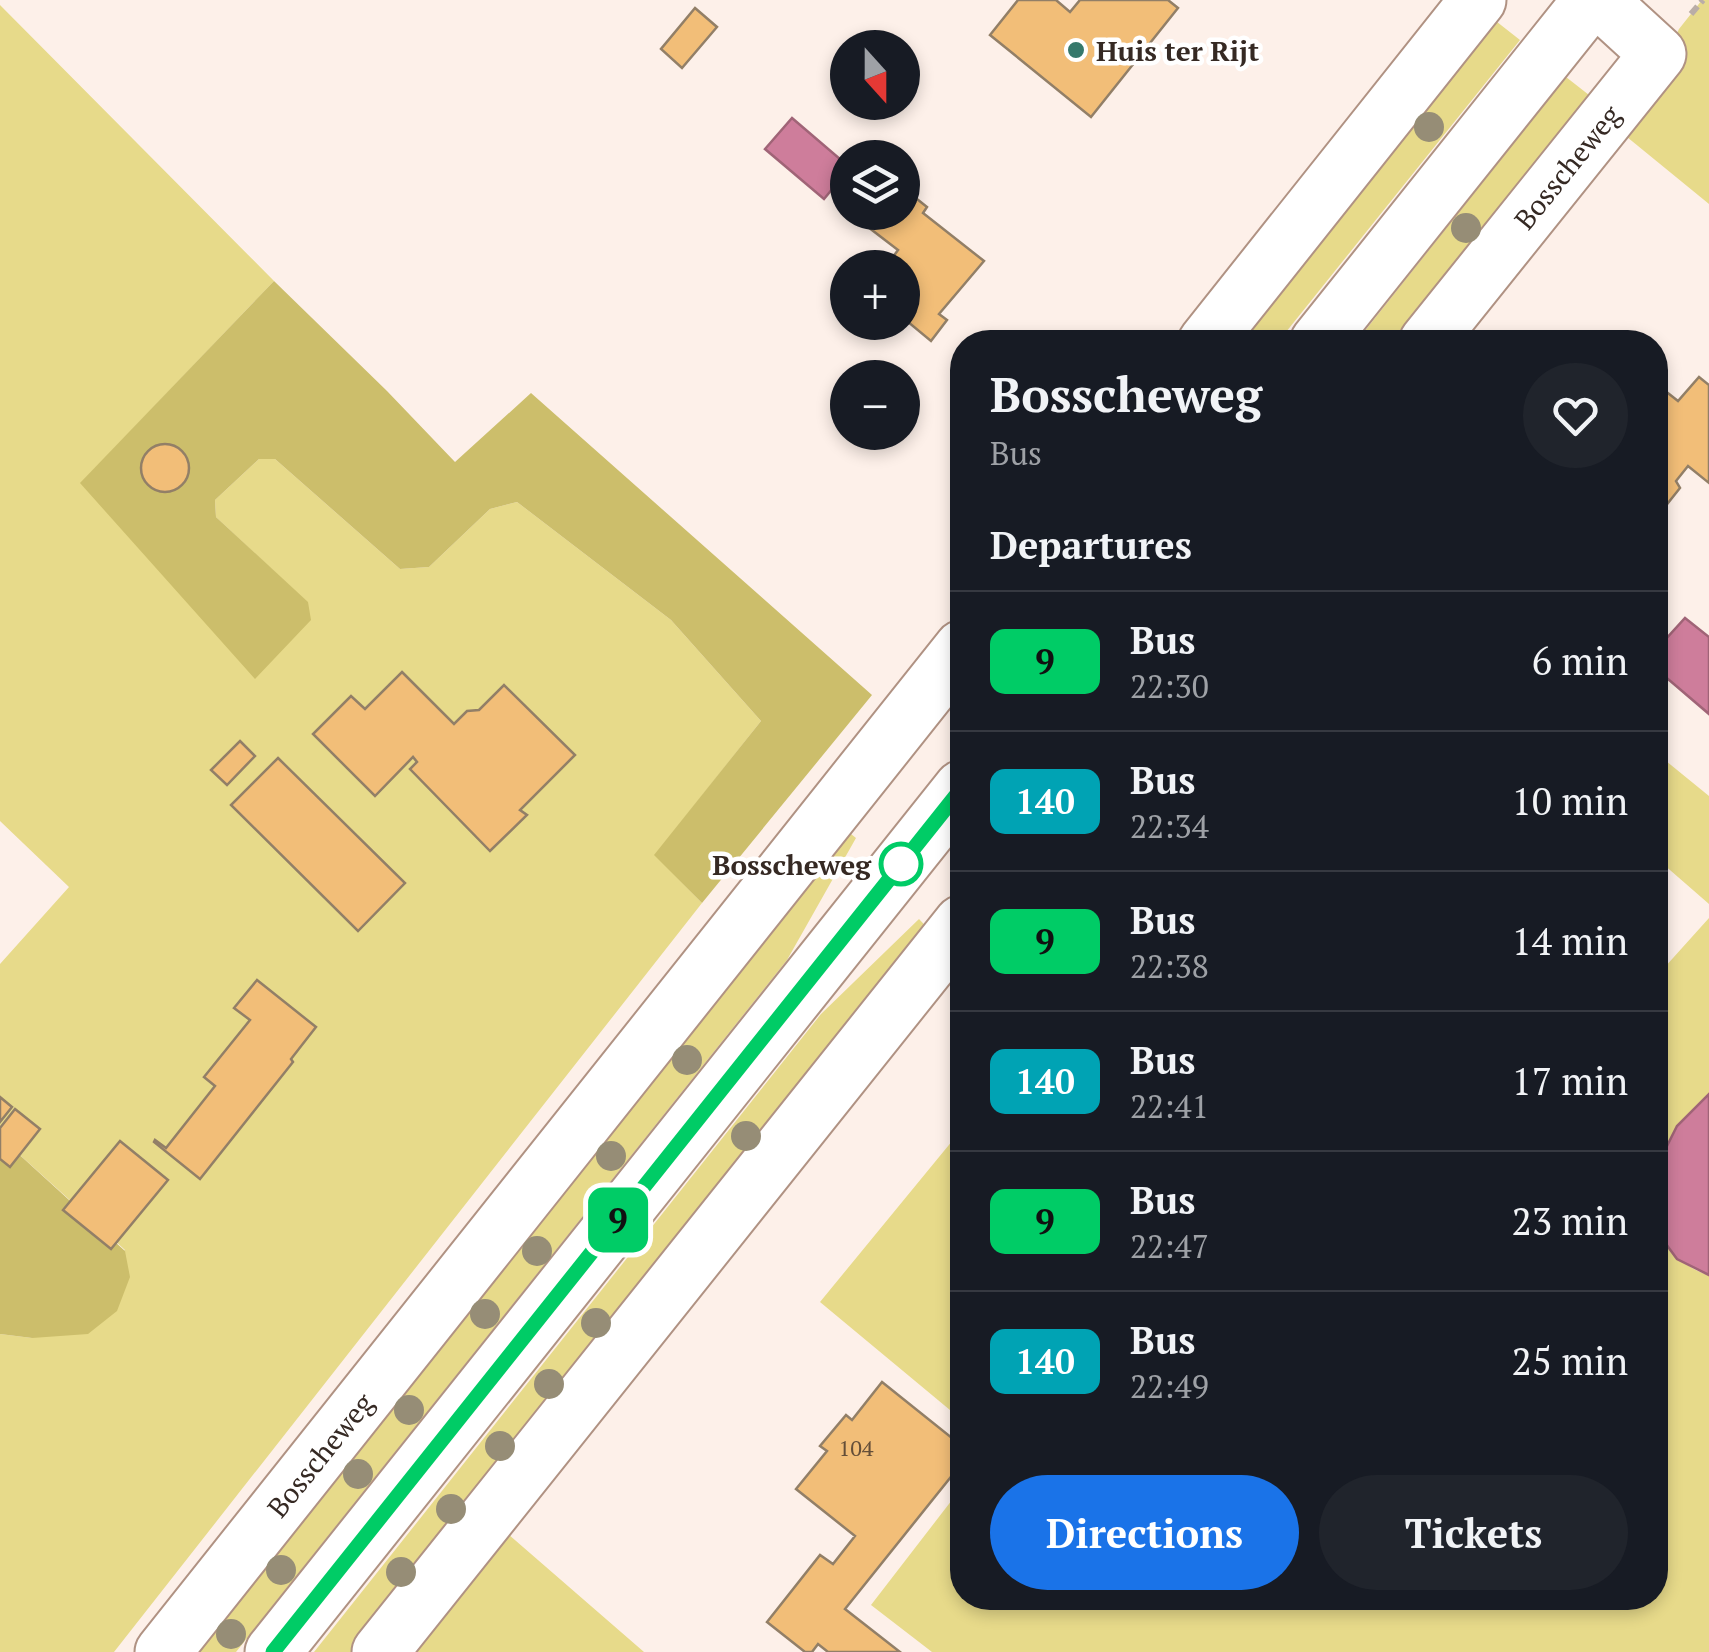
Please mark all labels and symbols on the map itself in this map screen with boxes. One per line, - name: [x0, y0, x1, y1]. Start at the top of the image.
- north arrow: [830, 30, 920, 120]
- place label: Huis ter Rijt: [1096, 32, 1259, 69]
- marker: Huis ter Rijt: [1065, 39, 1087, 61]
- street label: Bosscheweg: [1506, 96, 1629, 237]
- marker: Bosscheweg: [880, 843, 922, 885]
- place label: Bosscheweg: [712, 846, 872, 883]
- line badge: 9: [586, 1188, 650, 1252]
- street label: Bosscheweg: [259, 1384, 382, 1525]
- house number: 104: [838, 1433, 874, 1462]

